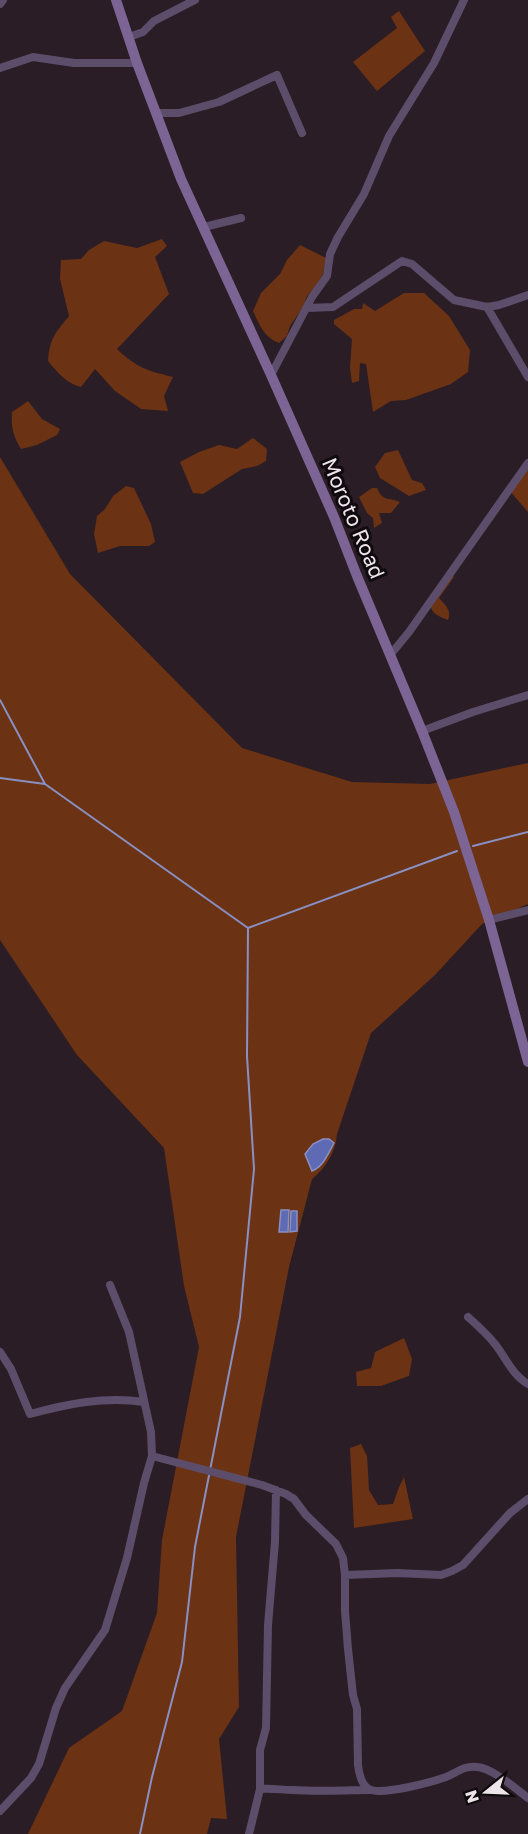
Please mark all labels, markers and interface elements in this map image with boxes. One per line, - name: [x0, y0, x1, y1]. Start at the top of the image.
- street label: Moroto Road: [317, 454, 391, 582]
- north arrow: [456, 1762, 516, 1822]
- text: N: [460, 1788, 483, 1806]

